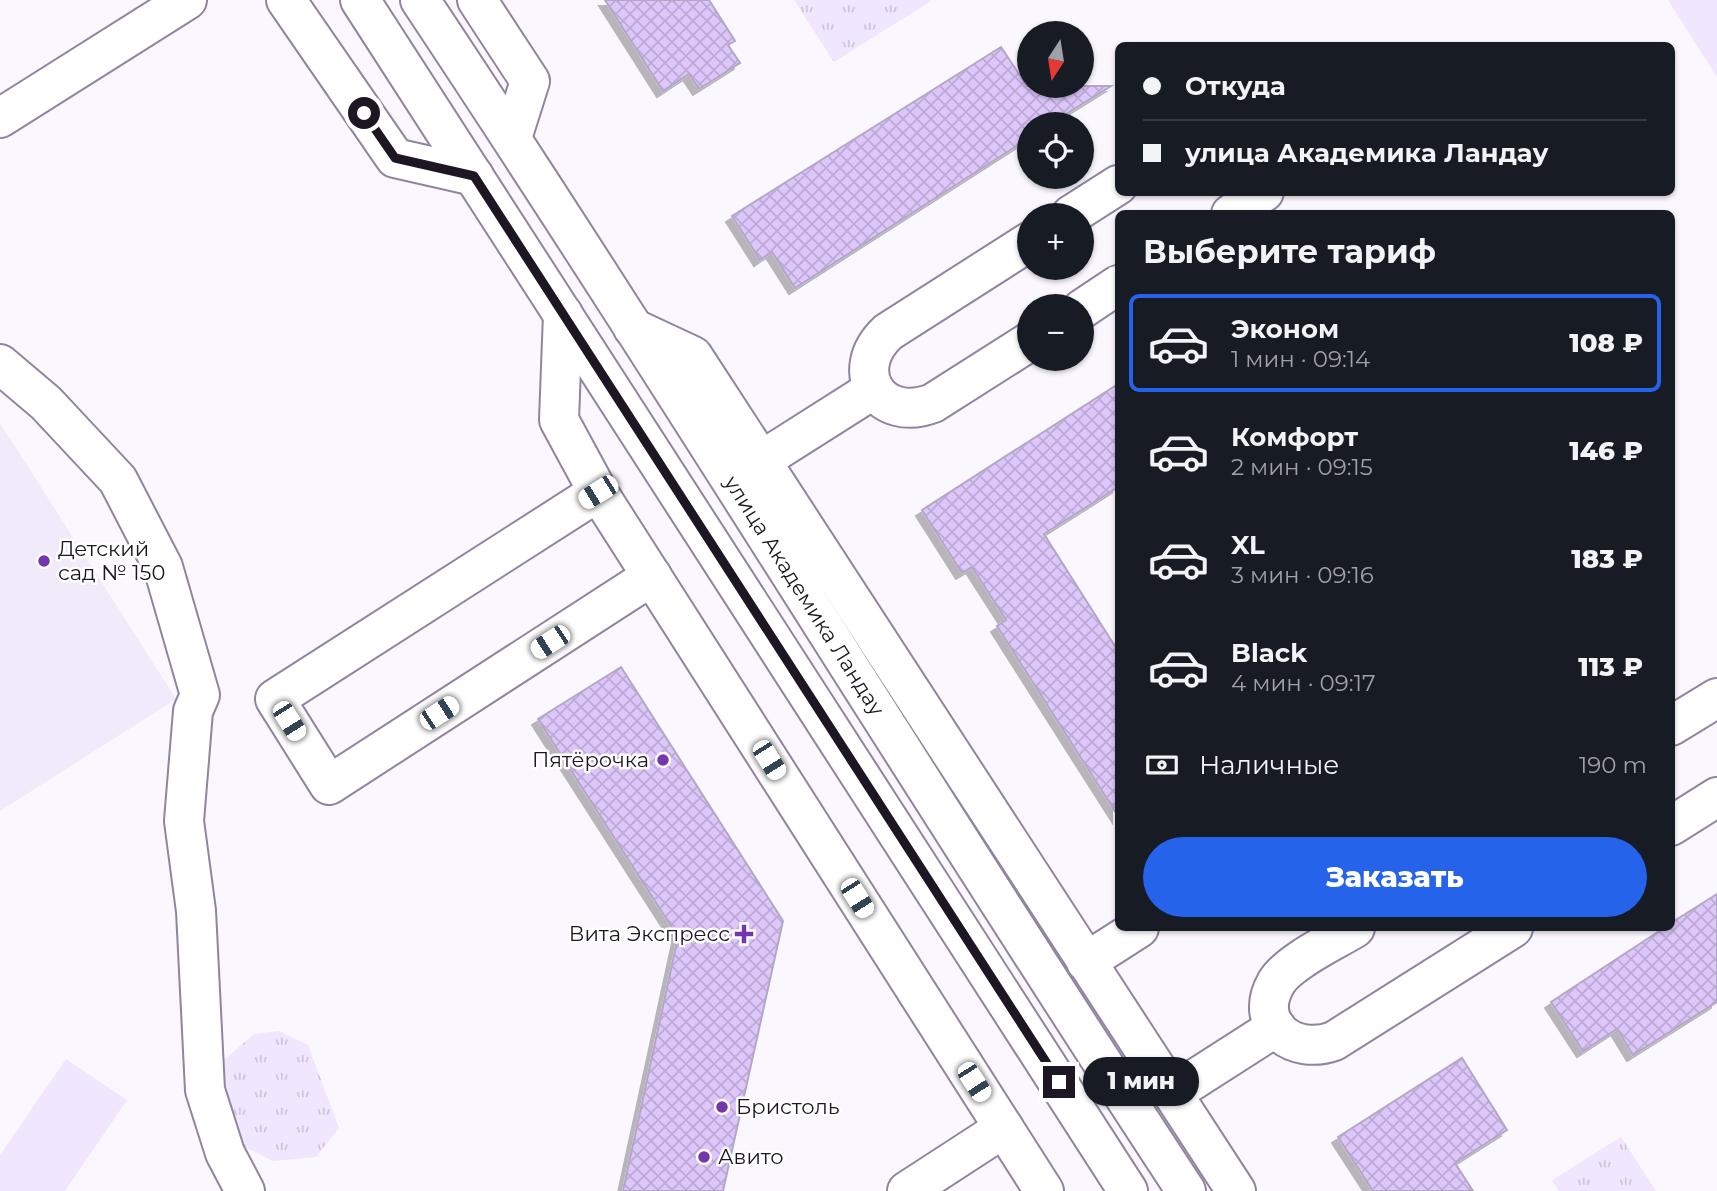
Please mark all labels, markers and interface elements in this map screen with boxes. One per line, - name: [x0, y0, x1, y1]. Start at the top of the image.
- north arrow: [1017, 21, 1094, 98]
- map controls: [1017, 21, 1094, 371]
- text: Откуда: [1185, 70, 1286, 102]
- route start: [348, 97, 380, 129]
- button: locate: [1017, 112, 1094, 189]
- text: улица Академика Ландау: [1185, 137, 1549, 169]
- button: +: [1017, 203, 1094, 280]
- text: Выберите тариф: [1143, 232, 1436, 271]
- button: −: [1017, 294, 1094, 371]
- icon: car: [1147, 312, 1210, 375]
- text: Эконом: [1231, 313, 1339, 345]
- text: 108 ₽: [1569, 327, 1643, 359]
- text: 1 мин · 09:14: [1231, 345, 1370, 373]
- icon: car: [1147, 420, 1210, 483]
- text: Комфорт: [1231, 421, 1358, 453]
- text: 146 ₽: [1569, 435, 1643, 467]
- text: 2 мин · 09:15: [1231, 453, 1373, 481]
- street label: улица Академика Ландау: [719, 470, 890, 720]
- car: [575, 472, 622, 512]
- icon: car: [1147, 528, 1210, 591]
- text: XL: [1231, 529, 1265, 561]
- place label: Детский сад № 150: [58, 536, 165, 585]
- text: 183 ₽: [1571, 543, 1643, 575]
- marker: Детский сад № 150: [36, 553, 52, 569]
- text: 3 мин · 09:16: [1231, 561, 1374, 589]
- car: [527, 622, 574, 662]
- icon: car: [1147, 636, 1210, 699]
- text: Black: [1231, 637, 1307, 669]
- text: 113 ₽: [1578, 651, 1643, 683]
- text: 4 мин · 09:17: [1231, 669, 1376, 697]
- car: [416, 693, 463, 733]
- car: [269, 698, 310, 744]
- car: [749, 737, 790, 783]
- icon: cash: [1143, 746, 1181, 784]
- place label: Пятёрочка: [532, 747, 649, 772]
- text: Наличные: [1199, 749, 1339, 781]
- text: 190 m: [1579, 751, 1647, 779]
- marker: Пятёрочка: [655, 752, 671, 768]
- button: Заказать: [1143, 837, 1647, 917]
- car: [837, 875, 878, 921]
- place label: Вита Экспресс: [569, 921, 730, 946]
- marker: Вита Экспресс: [736, 926, 752, 942]
- callout: 1 мин: [1084, 1058, 1199, 1106]
- car: [954, 1059, 995, 1105]
- route end: [1043, 1066, 1075, 1098]
- text: 1 мин: [1107, 1067, 1175, 1095]
- place label: Бристоль: [736, 1094, 840, 1119]
- marker: Бристоль: [714, 1099, 730, 1115]
- place label: Авито: [718, 1144, 784, 1169]
- marker: Авито: [696, 1149, 712, 1165]

